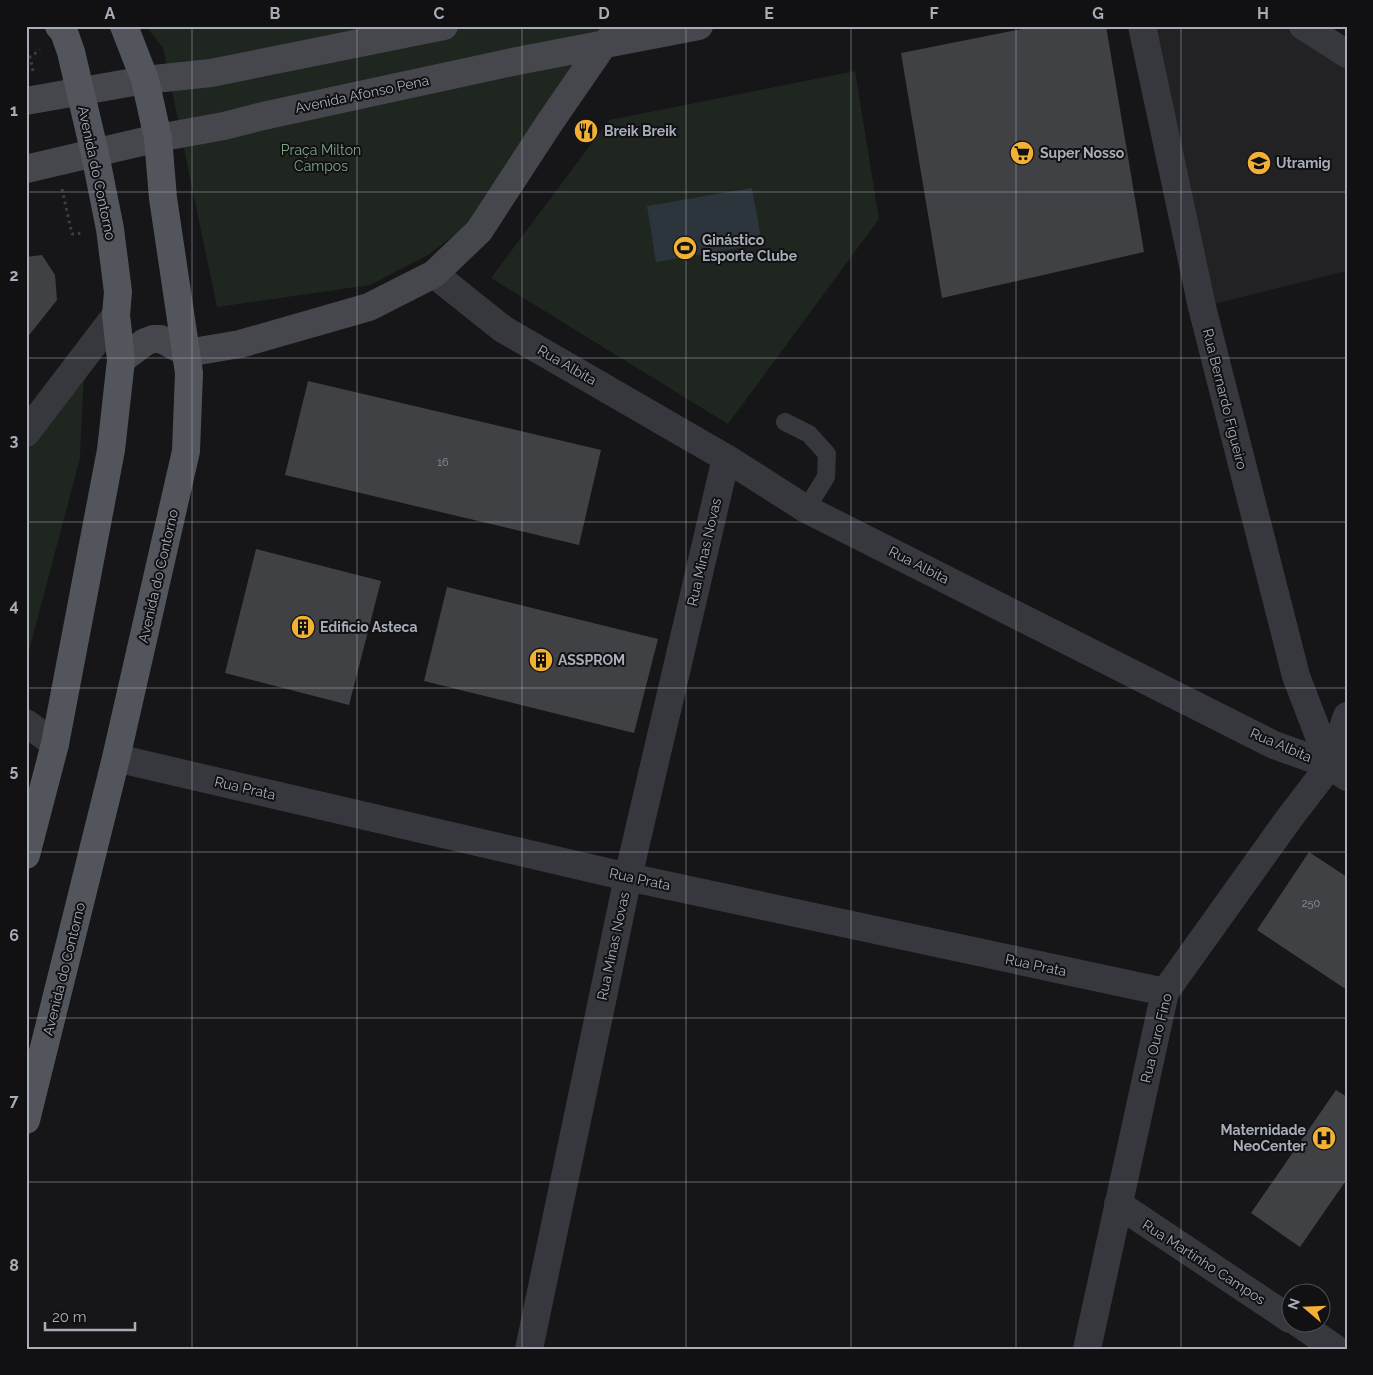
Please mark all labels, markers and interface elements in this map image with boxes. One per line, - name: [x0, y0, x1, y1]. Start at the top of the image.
- text: A: [105, 4, 116, 23]
- text: B: [270, 4, 281, 23]
- text: C: [434, 4, 445, 23]
- text: D: [598, 4, 610, 23]
- text: E: [764, 4, 774, 23]
- text: F: [929, 4, 939, 23]
- text: G: [1092, 4, 1104, 23]
- text: H: [1257, 4, 1269, 23]
- street label: Avenida Afonso Pena: [294, 72, 430, 116]
- text: 1: [10, 101, 18, 120]
- street label: Avenida do Contorno: [75, 105, 119, 241]
- restaurant icon: Breik Breik: [573, 118, 599, 144]
- place label: Breik Breik: [604, 123, 677, 139]
- supermarket icon: Super Nosso: [1009, 140, 1035, 166]
- park label: Praça Milton Campos: [281, 142, 361, 174]
- place label: Super Nosso: [1040, 145, 1125, 161]
- school or university icon: Utramig: [1246, 150, 1272, 176]
- place label: Utramig: [1276, 155, 1331, 171]
- place label: Ginástico Esporte Clube: [702, 232, 798, 264]
- sports icon: Ginástico Esporte Clube: [672, 235, 698, 261]
- text: 2: [9, 266, 19, 285]
- street label: Rua Bernardo Figueiro: [1200, 327, 1250, 471]
- street label: Rua Albita: [535, 342, 599, 388]
- text: 3: [10, 431, 19, 450]
- house number: 16: [437, 456, 449, 469]
- street label: Rua Minas Novas: [684, 496, 724, 608]
- street label: Avenida do Contorno: [135, 508, 181, 644]
- street label: Rua Albita: [886, 543, 952, 587]
- text: 4: [9, 596, 19, 615]
- building icon: Edificio Asteca: [290, 614, 316, 640]
- place label: Edificio Asteca: [320, 619, 418, 635]
- building icon: ASSPROM: [528, 647, 554, 673]
- place label: ASSPROM: [558, 652, 625, 668]
- street label: Rua Albita: [1248, 725, 1314, 765]
- text: 5: [10, 761, 19, 780]
- street label: Rua Prata: [213, 773, 277, 803]
- street label: Rua Prata: [608, 865, 672, 893]
- street label: Rua Minas Novas: [594, 890, 632, 1002]
- house number: 250: [1302, 897, 1320, 910]
- street label: Avenida do Contorno: [40, 901, 88, 1037]
- text: 6: [9, 926, 19, 945]
- street label: Rua Prata: [1004, 951, 1068, 979]
- street label: Rua Ouro Fino: [1137, 992, 1175, 1084]
- text: 7: [10, 1091, 19, 1110]
- place label: Maternidade NeoCenter: [1220, 1122, 1307, 1154]
- hospital icon: Maternidade NeoCenter: [1311, 1125, 1337, 1151]
- street label: Rua Martinho Campos: [1140, 1216, 1269, 1308]
- text: 8: [9, 1256, 19, 1275]
- north arrow: [1280, 1282, 1330, 1332]
- text: N: [1284, 1296, 1303, 1311]
- scale bar: [45, 1300, 135, 1332]
- text: 20 m: [52, 1308, 87, 1326]

